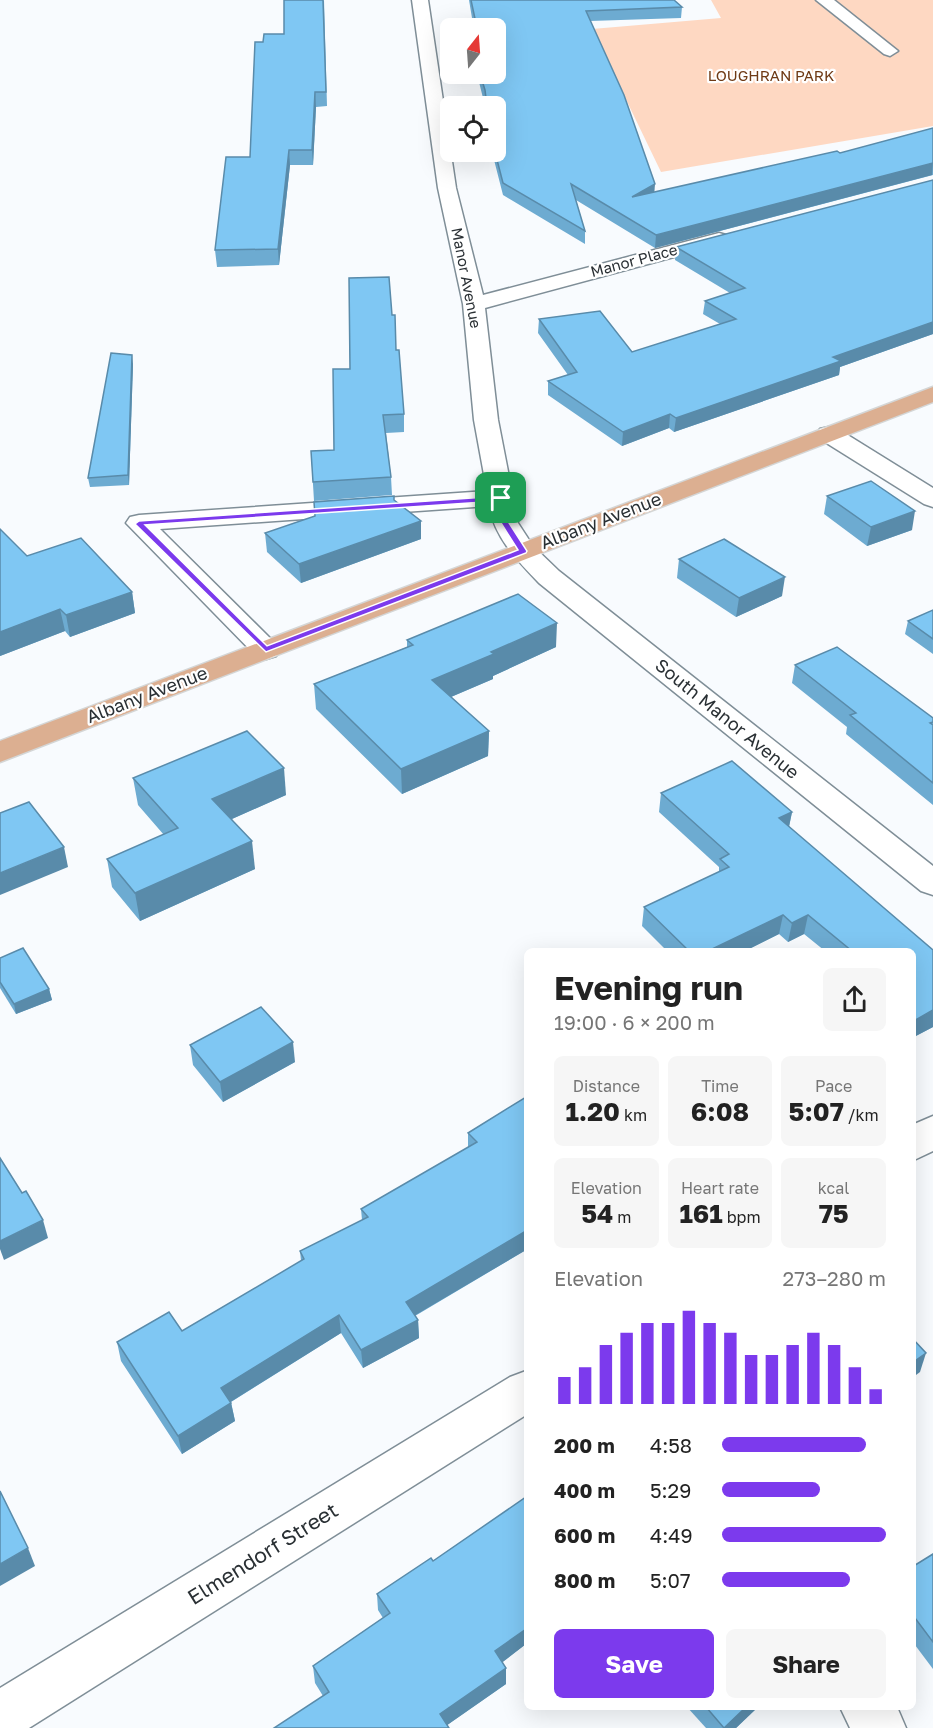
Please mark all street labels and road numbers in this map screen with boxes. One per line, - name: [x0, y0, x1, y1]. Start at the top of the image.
- street label: Manor Avenue: [448, 226, 486, 330]
- street label: Manor Place: [588, 240, 679, 280]
- street label: Albany Avenue: [537, 487, 664, 553]
- street label: South Manor Avenue: [651, 653, 804, 783]
- street label: Albany Avenue: [83, 661, 210, 727]
- street label: Elmendorf Street: [182, 1496, 342, 1610]

